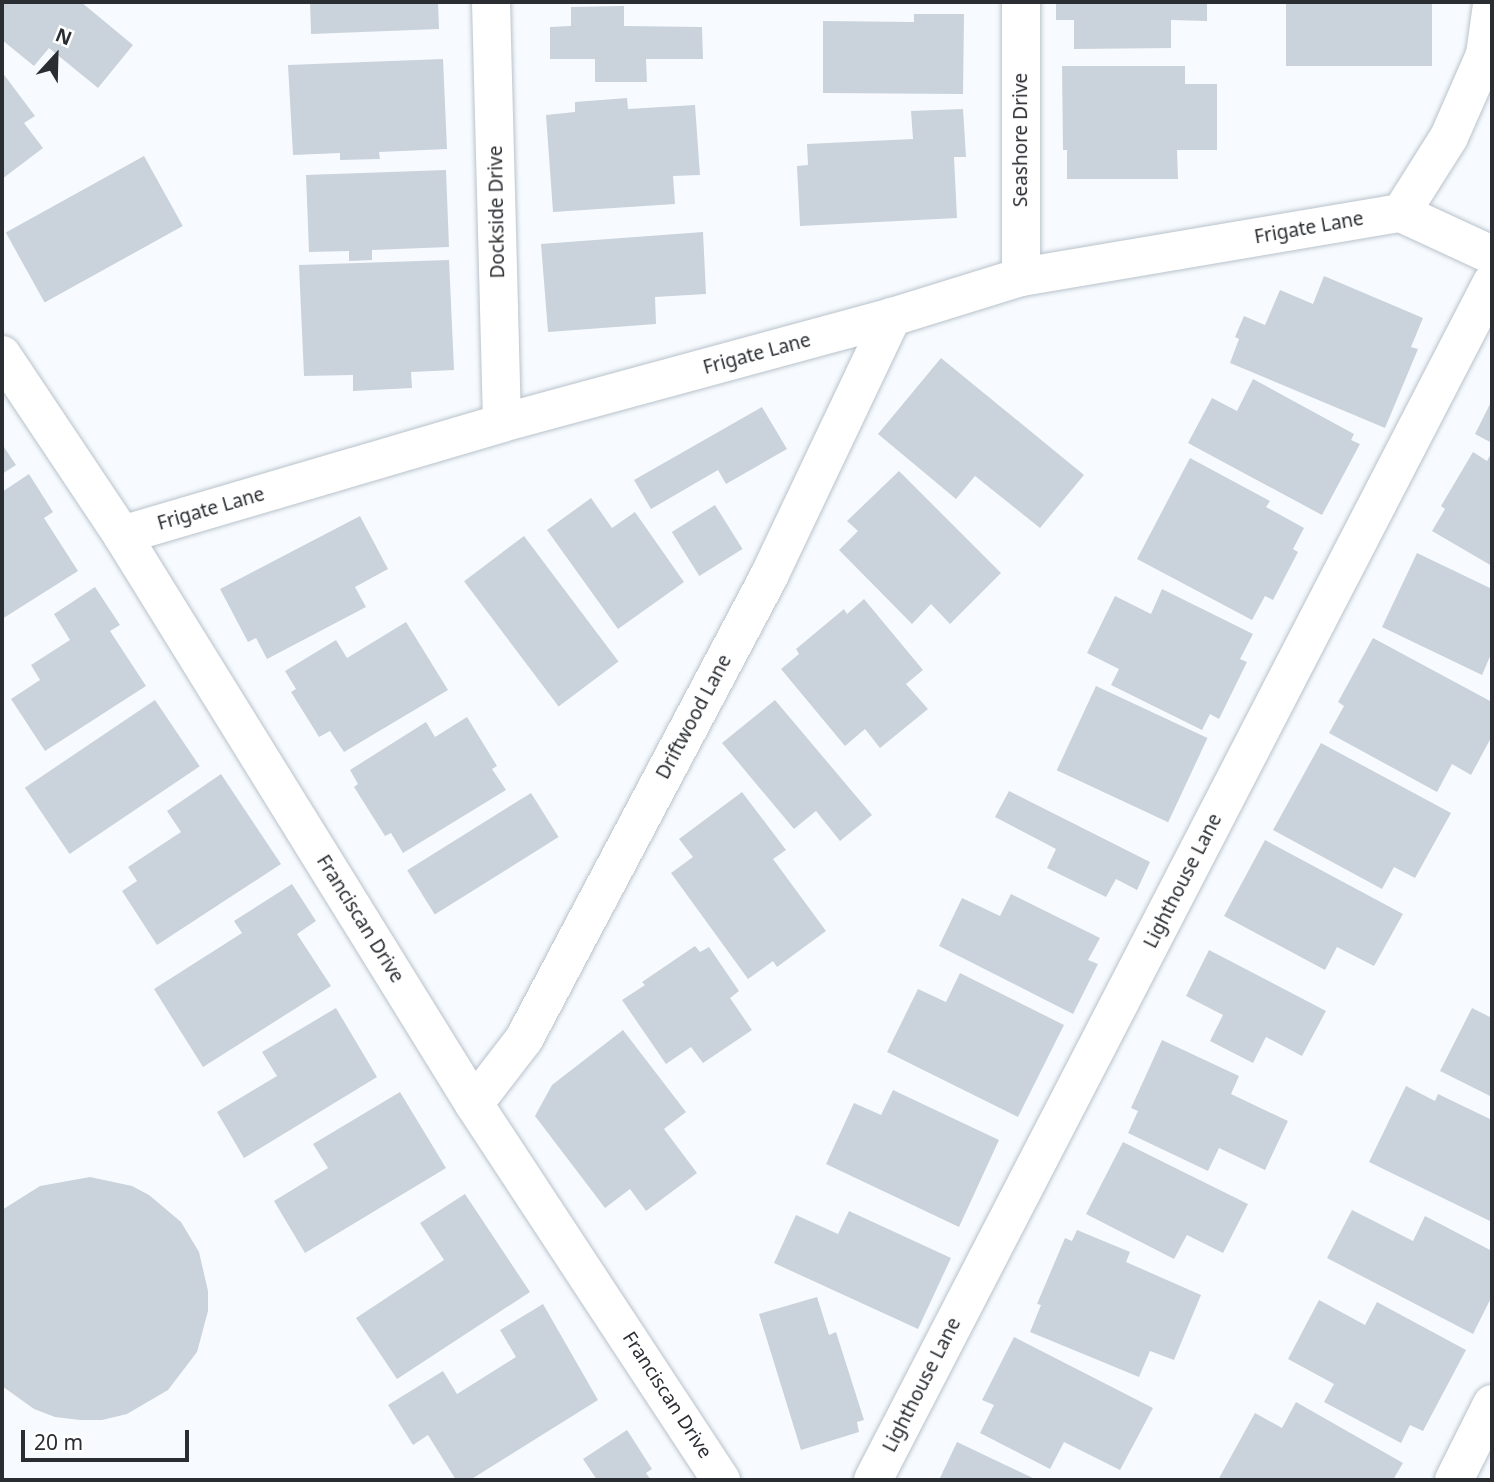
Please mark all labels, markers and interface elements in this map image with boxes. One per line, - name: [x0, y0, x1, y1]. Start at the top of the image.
- north arrow: [21, 21, 91, 91]
- text: N: [52, 22, 76, 51]
- street label: Seashore Drive: [1010, 73, 1032, 207]
- street label: Dockside Drive: [484, 145, 510, 279]
- street label: Frigate Lane: [1253, 207, 1365, 249]
- street label: Frigate Lane: [701, 329, 813, 379]
- street label: Frigate Lane: [155, 483, 267, 535]
- street label: Driftwood Lane: [652, 651, 736, 783]
- street label: Lighthouse Lane: [1139, 810, 1227, 952]
- street label: Franciscan Drive: [312, 851, 408, 987]
- street label: Lighthouse Lane: [878, 1314, 966, 1456]
- street label: Franciscan Drive: [618, 1327, 716, 1463]
- scale bar: [24, 1416, 192, 1460]
- text: 20 m: [34, 1428, 83, 1456]

